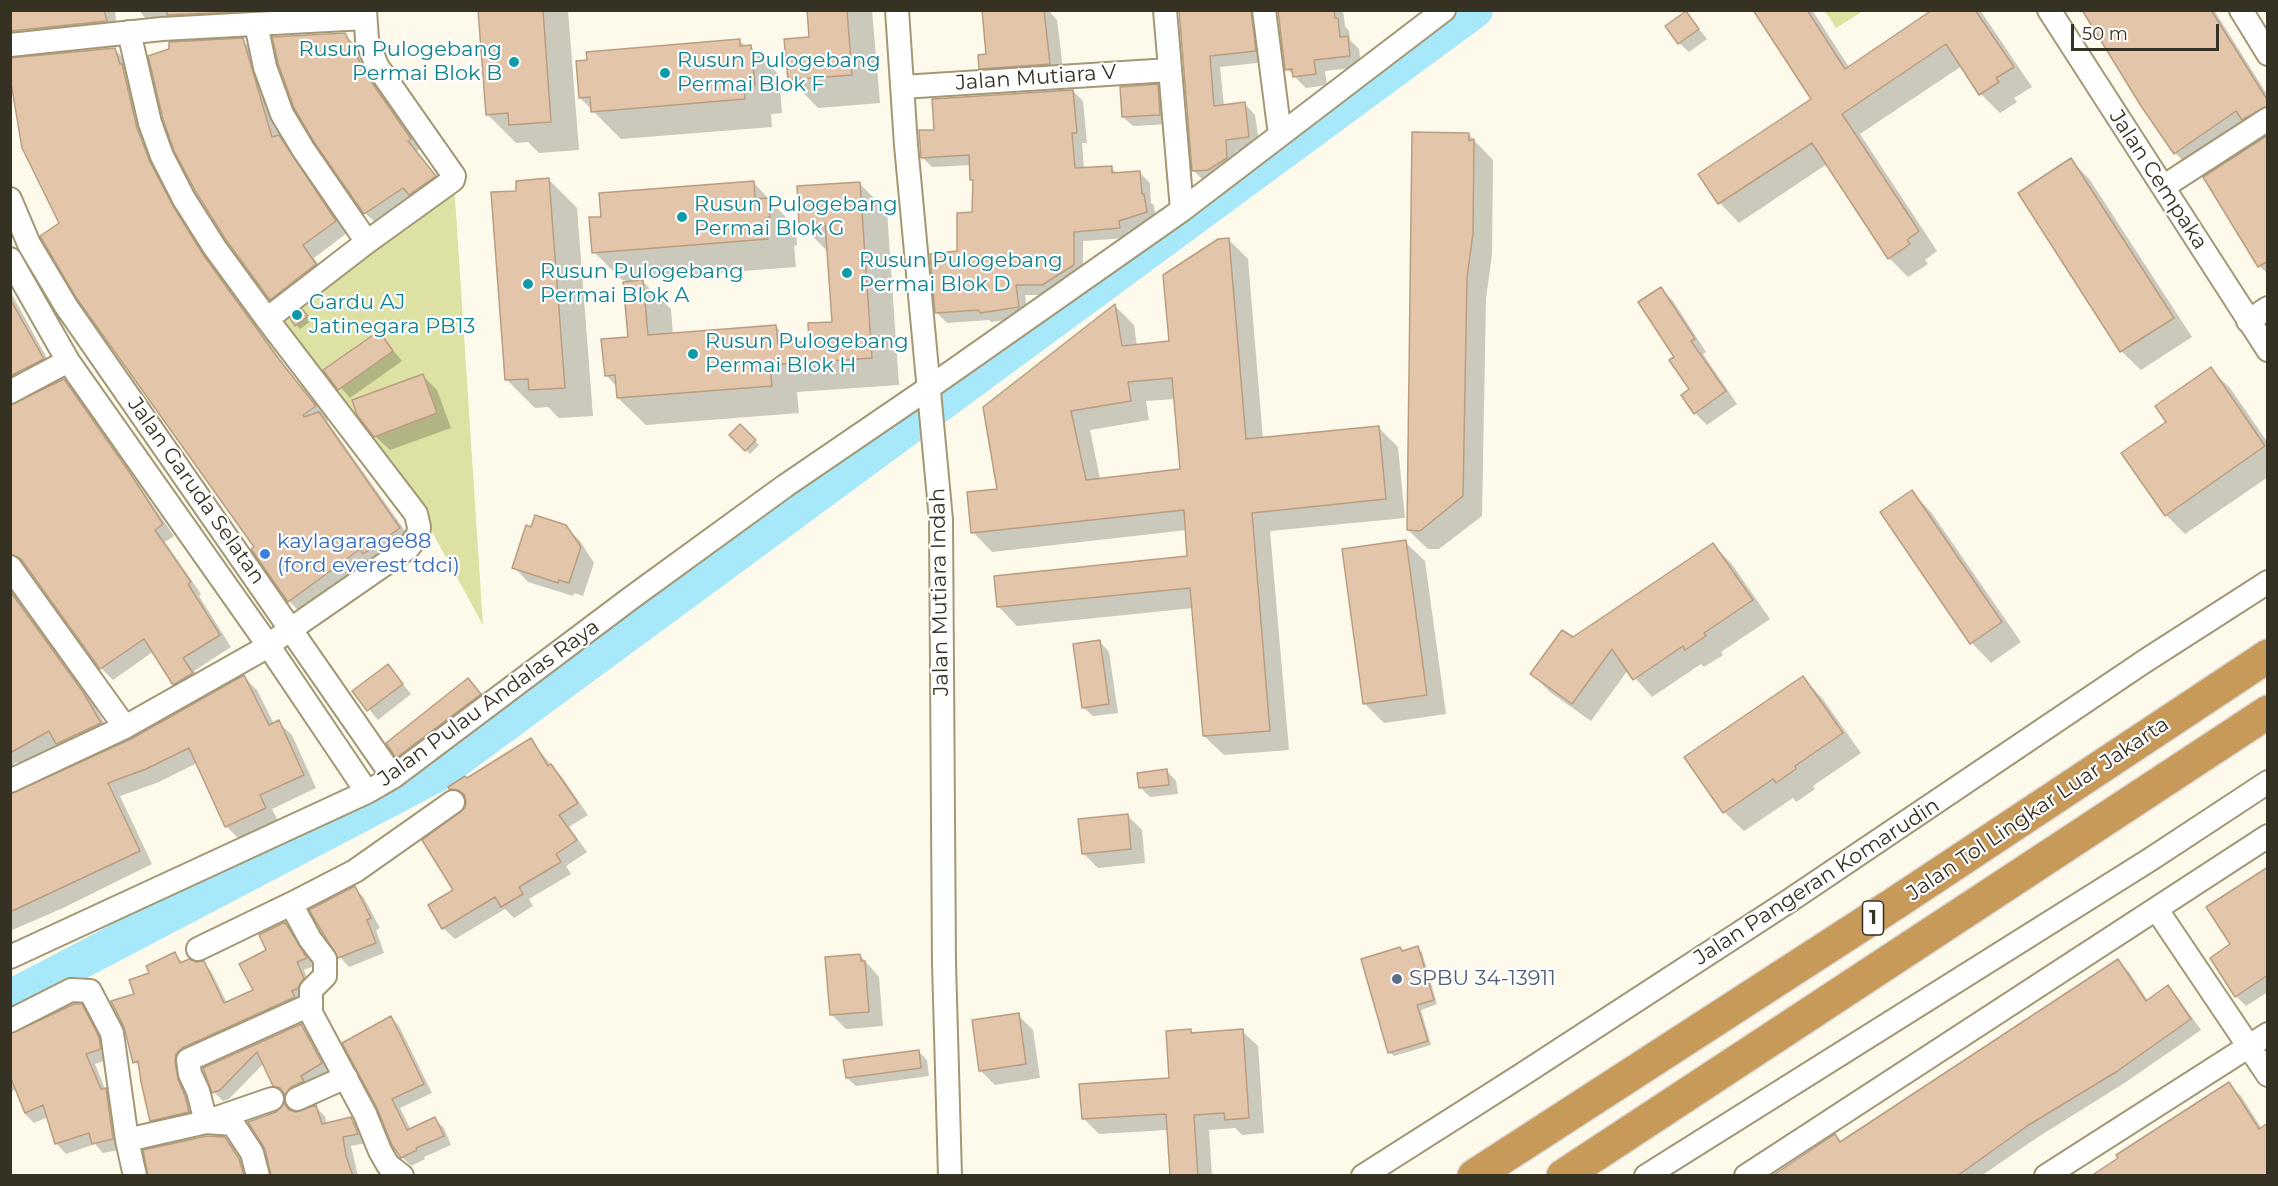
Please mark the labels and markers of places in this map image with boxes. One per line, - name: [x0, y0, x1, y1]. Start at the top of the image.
- place label: Rusun Pulogebang Permai Blok B: [298, 37, 502, 87]
- place label: Rusun Pulogebang Permai Blok F: [677, 48, 881, 98]
- marker: Rusun Pulogebang Permai Blok B: [507, 55, 521, 69]
- marker: Rusun Pulogebang Permai Blok F: [658, 66, 672, 80]
- place label: Rusun Pulogebang Permai Blok G: [694, 192, 898, 242]
- marker: Rusun Pulogebang Permai Blok G: [675, 210, 689, 224]
- place label: Rusun Pulogebang Permai Blok D: [859, 248, 1063, 298]
- place label: Rusun Pulogebang Permai Blok A: [540, 259, 744, 309]
- marker: Rusun Pulogebang Permai Blok D: [840, 266, 854, 280]
- marker: Rusun Pulogebang Permai Blok A: [521, 277, 535, 291]
- place label: Gardu AJ Jatinegara PB13: [309, 290, 475, 340]
- marker: Gardu AJ Jatinegara PB13: [290, 308, 304, 322]
- place label: Rusun Pulogebang Permai Blok H: [705, 329, 909, 379]
- marker: Rusun Pulogebang Permai Blok H: [686, 347, 700, 361]
- place label: kaylagarage88 (ford everest tdci): [277, 529, 460, 579]
- marker: kaylagarage88 (ford everest tdci): [258, 547, 272, 561]
- place label: SPBU 34-13911: [1409, 966, 1556, 992]
- marker: SPBU 34-13911: [1390, 972, 1404, 986]

